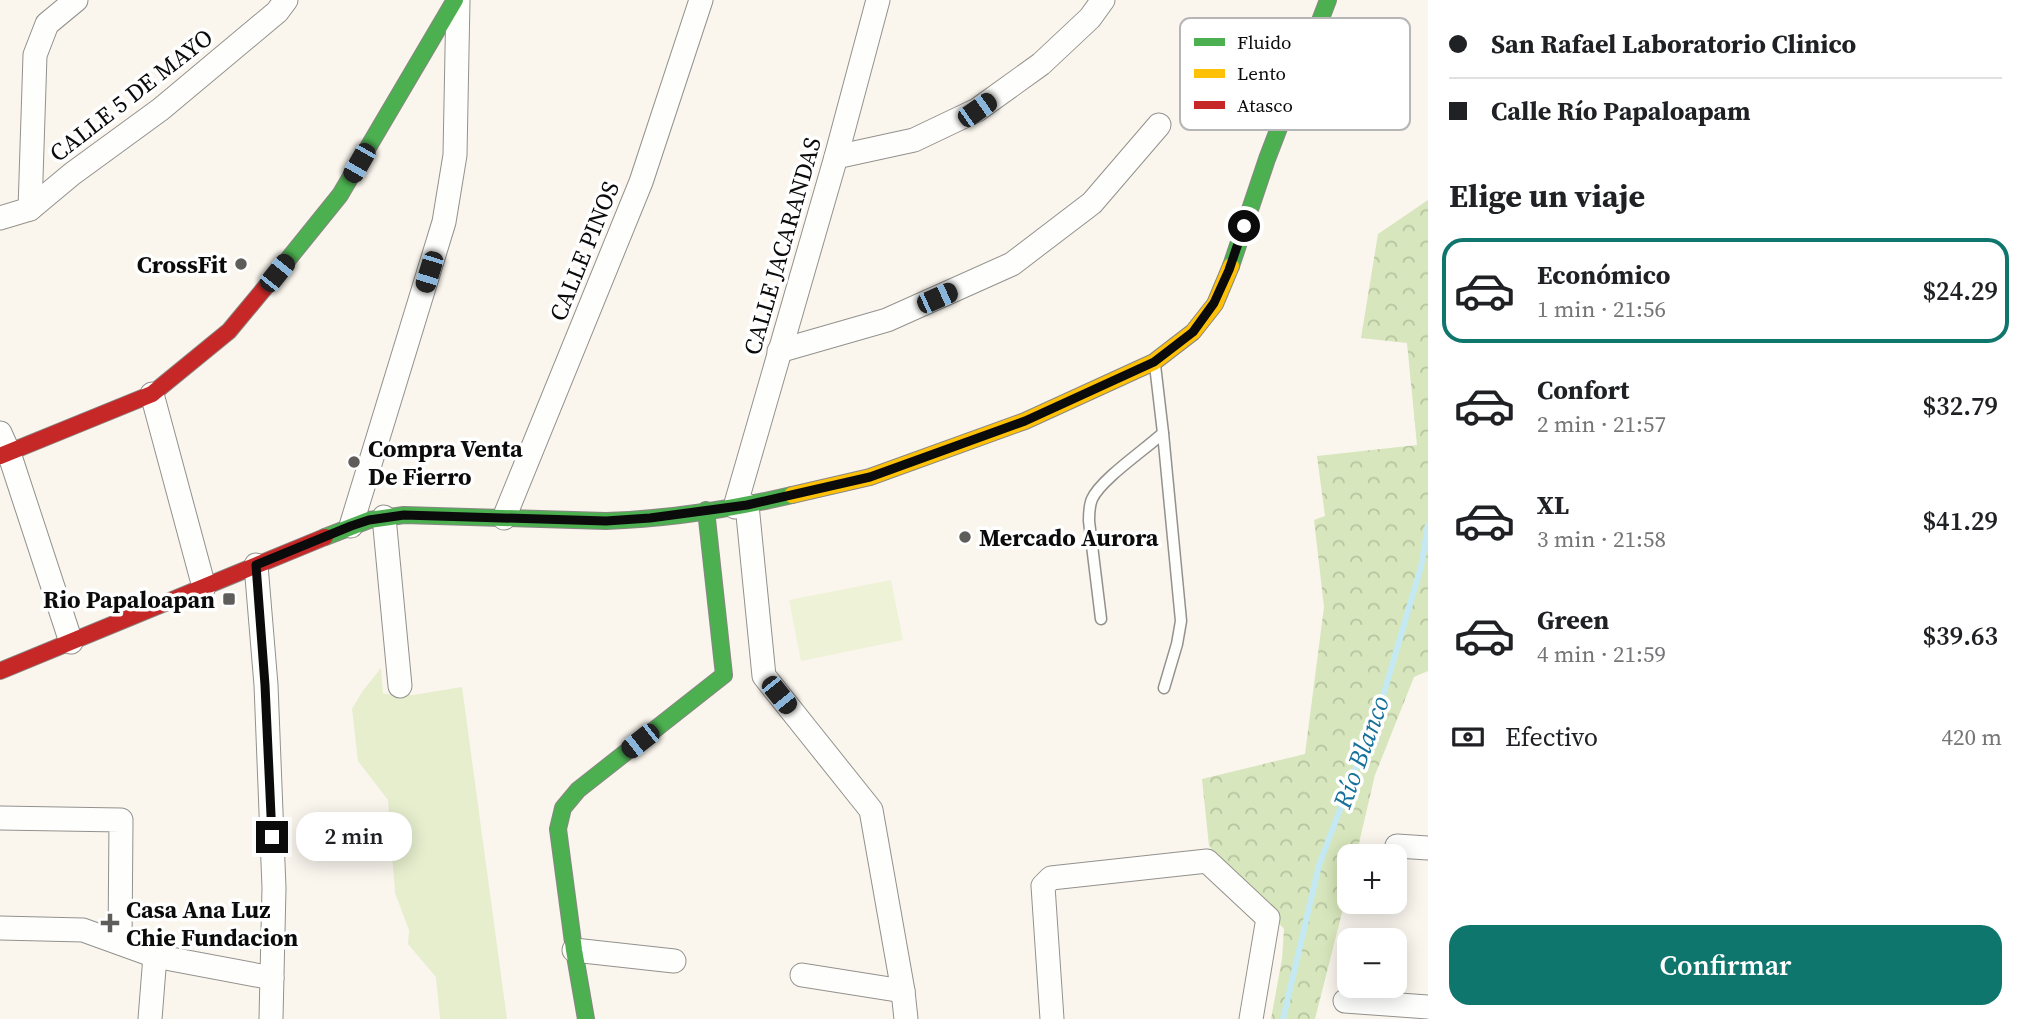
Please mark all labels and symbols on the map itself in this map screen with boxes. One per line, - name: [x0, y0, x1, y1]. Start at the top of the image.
- legend: [1180, 18, 1410, 130]
- street label: CALLE 5 DE MAYO: [42, 21, 220, 169]
- text: Fluido: [1237, 29, 1291, 55]
- text: Lento: [1237, 60, 1286, 86]
- car: [954, 89, 1001, 131]
- text: Atasco: [1237, 92, 1293, 118]
- street label: CALLE JACARANDAS: [735, 133, 829, 359]
- car: [340, 140, 379, 186]
- street label: CALLE PINOS: [541, 176, 627, 326]
- route start: [1228, 210, 1260, 242]
- place label: CrossFit: [137, 248, 227, 281]
- car: [413, 249, 446, 295]
- car: [256, 250, 299, 296]
- marker: CrossFit: [233, 256, 249, 272]
- car: [914, 280, 961, 316]
- place label: Compra Venta De Fierro: [368, 432, 523, 493]
- marker: Compra Venta De Fierro: [346, 454, 362, 470]
- place label: Mercado Aurora: [979, 521, 1159, 554]
- marker: Mercado Aurora: [957, 529, 973, 545]
- place label: Rio Papaloapan: [43, 583, 215, 616]
- marker: Rio Papaloapan: [221, 591, 237, 607]
- car: [758, 672, 801, 718]
- water label: Río Blanco: [1324, 691, 1398, 814]
- car: [617, 720, 664, 762]
- callout: 2 min: [296, 812, 412, 862]
- route end: [256, 821, 288, 853]
- place label: Casa Ana Luz Chie Fundacion: [126, 893, 299, 954]
- marker: Casa Ana Luz Chie Fundacion: [100, 913, 120, 933]

